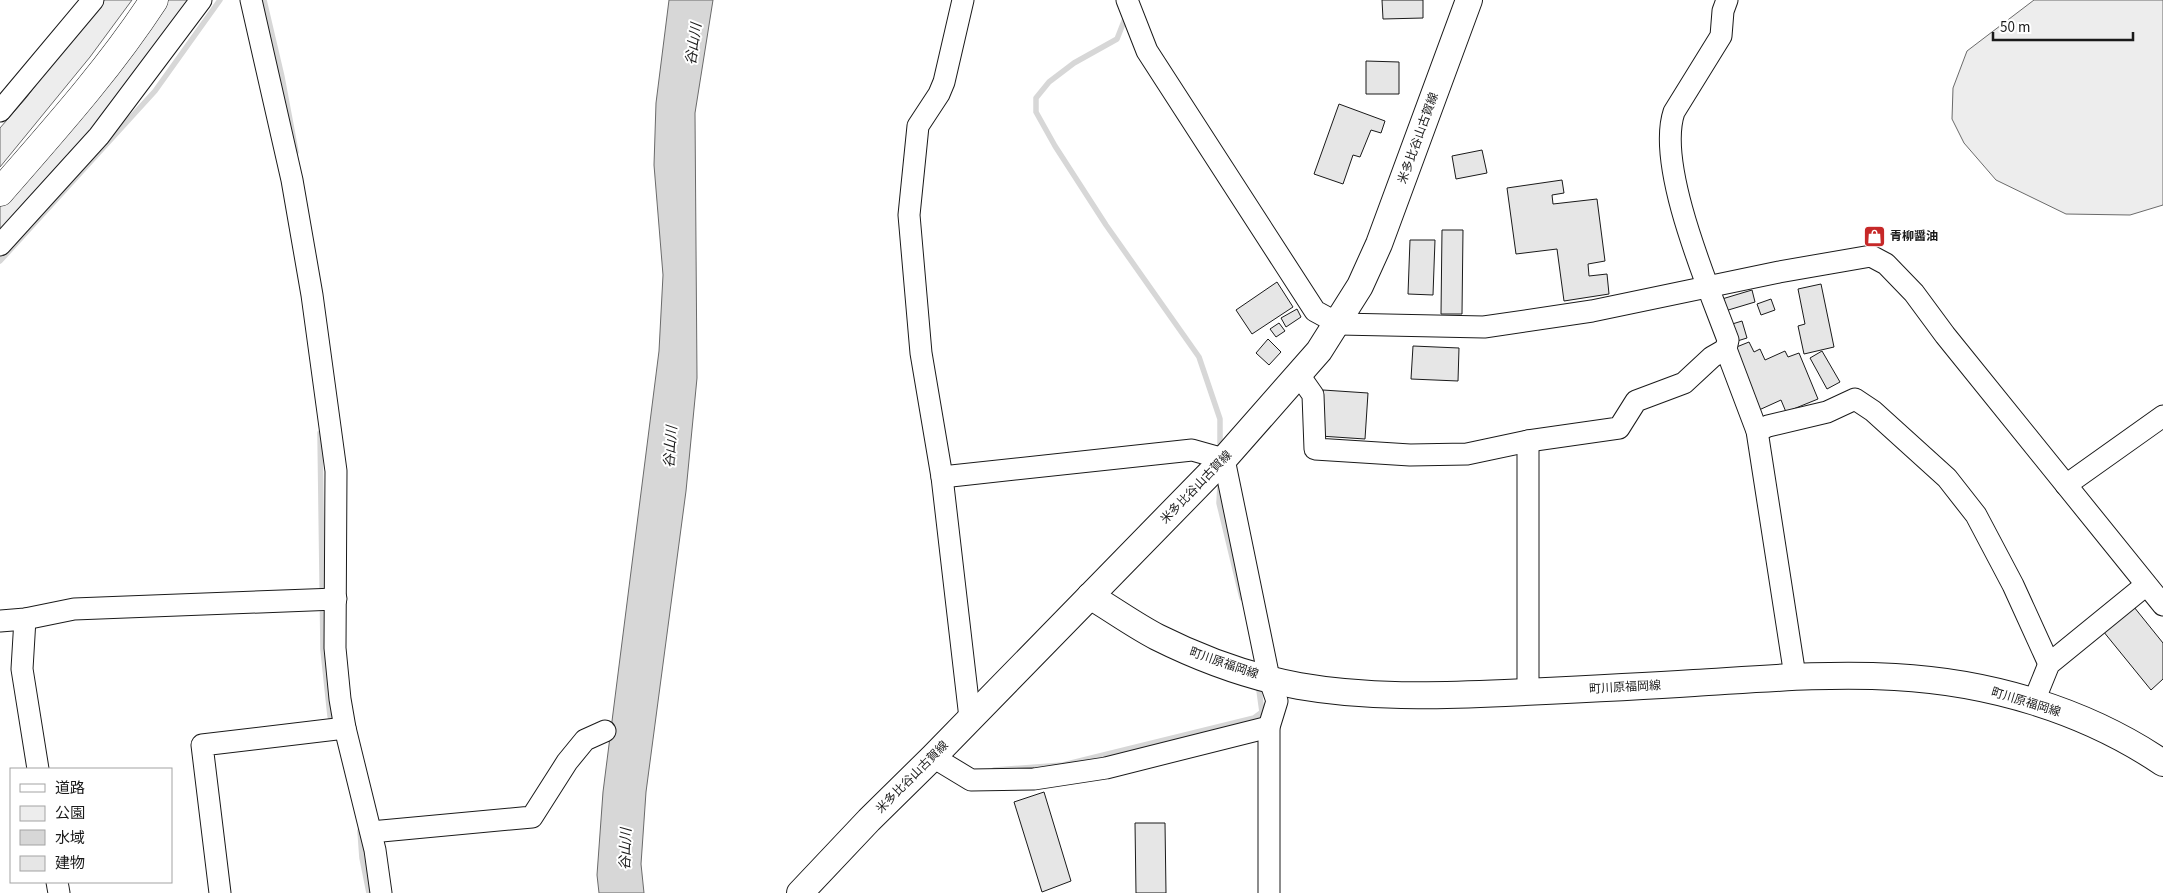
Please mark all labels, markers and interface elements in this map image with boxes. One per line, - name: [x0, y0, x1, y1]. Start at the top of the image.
- scale bar: [1993, 10, 2133, 42]
- text: 50 m: [2000, 17, 2030, 38]
- water label: 谷山川: [681, 20, 707, 66]
- street label: 米多比谷山古賀線: [1394, 90, 1443, 186]
- shop icon: 青柳醤油: [1862, 224, 1886, 248]
- place label: 青柳醤油: [1890, 228, 1938, 245]
- water label: 谷山川: [660, 423, 683, 469]
- street label: 米多比谷山古賀線: [1157, 447, 1236, 528]
- street label: 町川原福岡線: [1187, 644, 1261, 683]
- street label: 町川原福岡線: [1589, 677, 1661, 698]
- street label: 町川原福岡線: [1989, 684, 2063, 721]
- street label: 米多比谷山古賀線: [872, 737, 952, 817]
- legend: [10, 768, 172, 883]
- text: 道路: [55, 778, 85, 799]
- text: 公園: [55, 803, 85, 824]
- water label: 谷山川: [615, 826, 637, 870]
- text: 水域: [55, 828, 85, 849]
- text: 建物: [55, 853, 85, 874]

